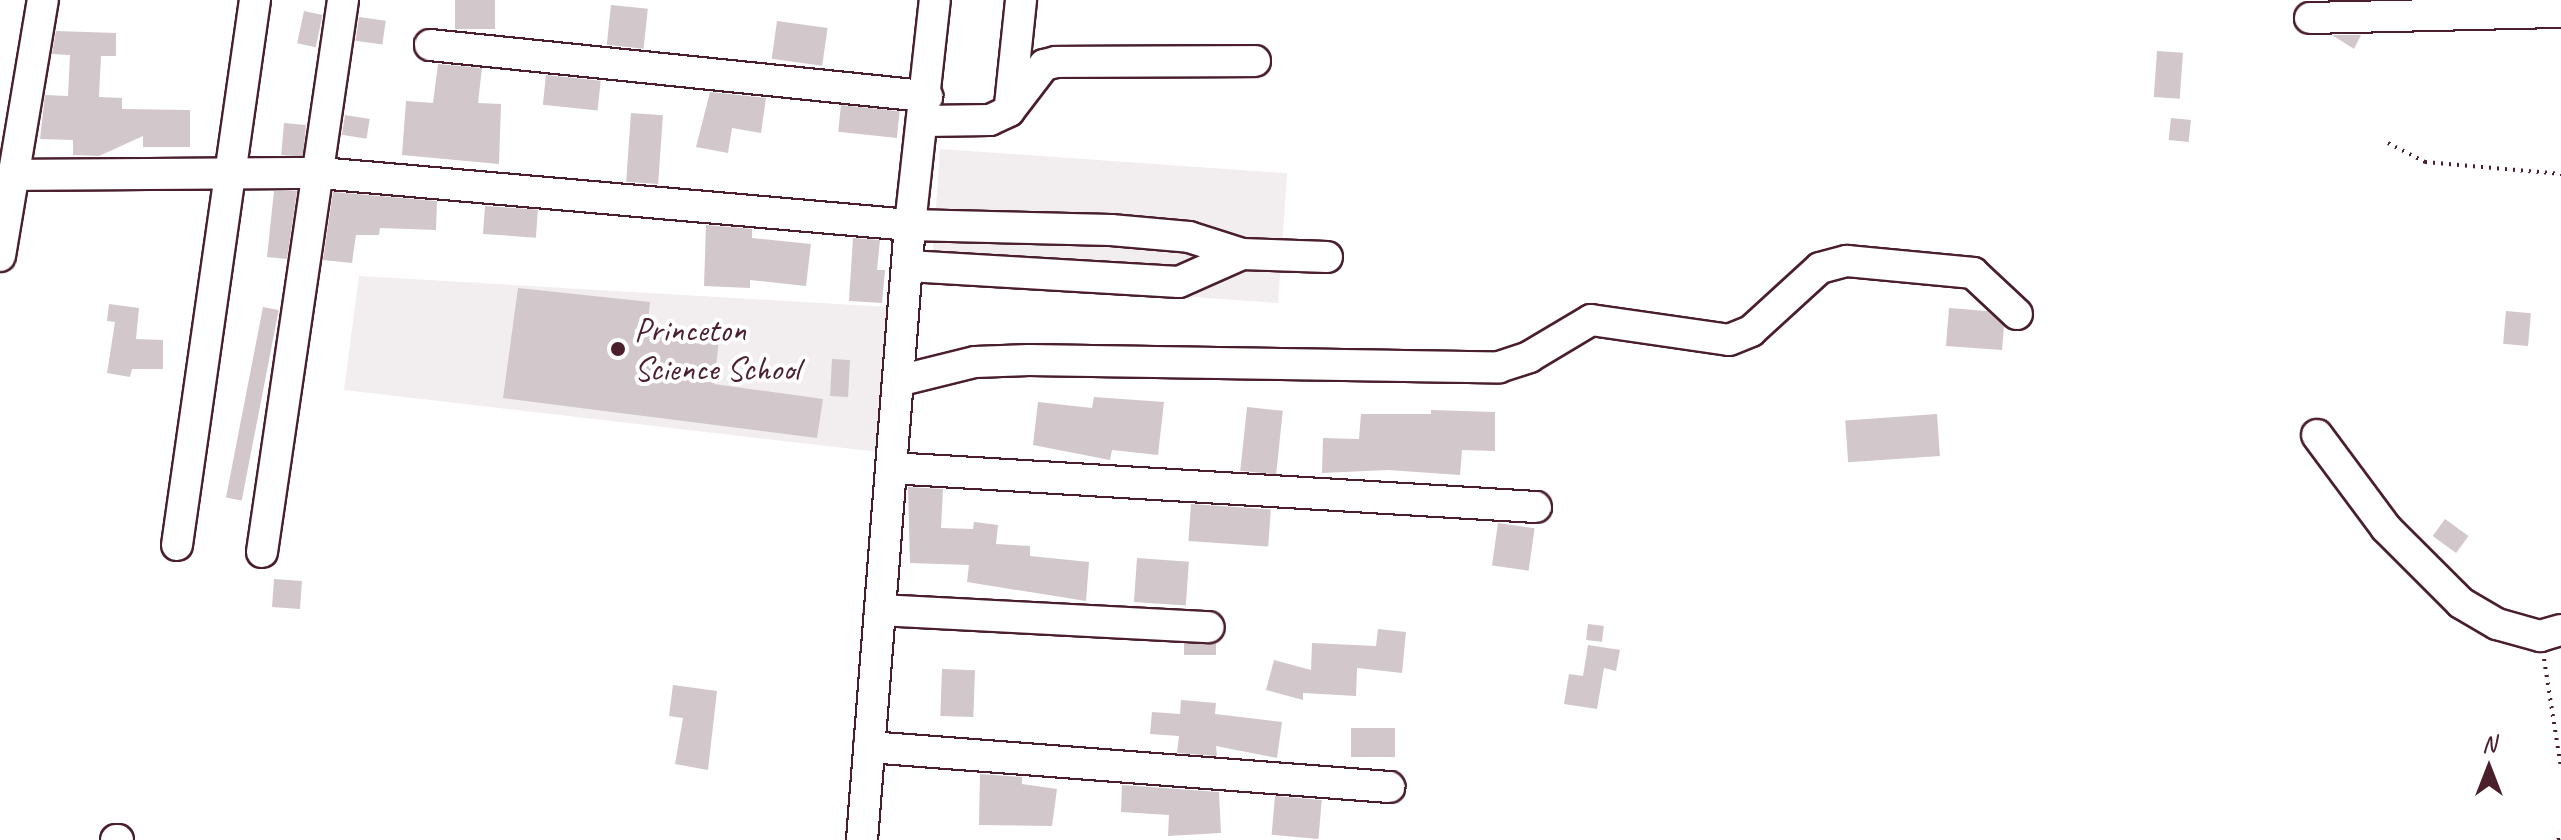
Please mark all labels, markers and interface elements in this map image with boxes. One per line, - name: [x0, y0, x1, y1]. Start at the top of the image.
- place label: Princeton Science School: [634, 309, 800, 388]
- marker: Princeton Science School: [609, 340, 627, 358]
- north arrow: [2449, 728, 2529, 808]
- text: N: [2482, 730, 2496, 758]

